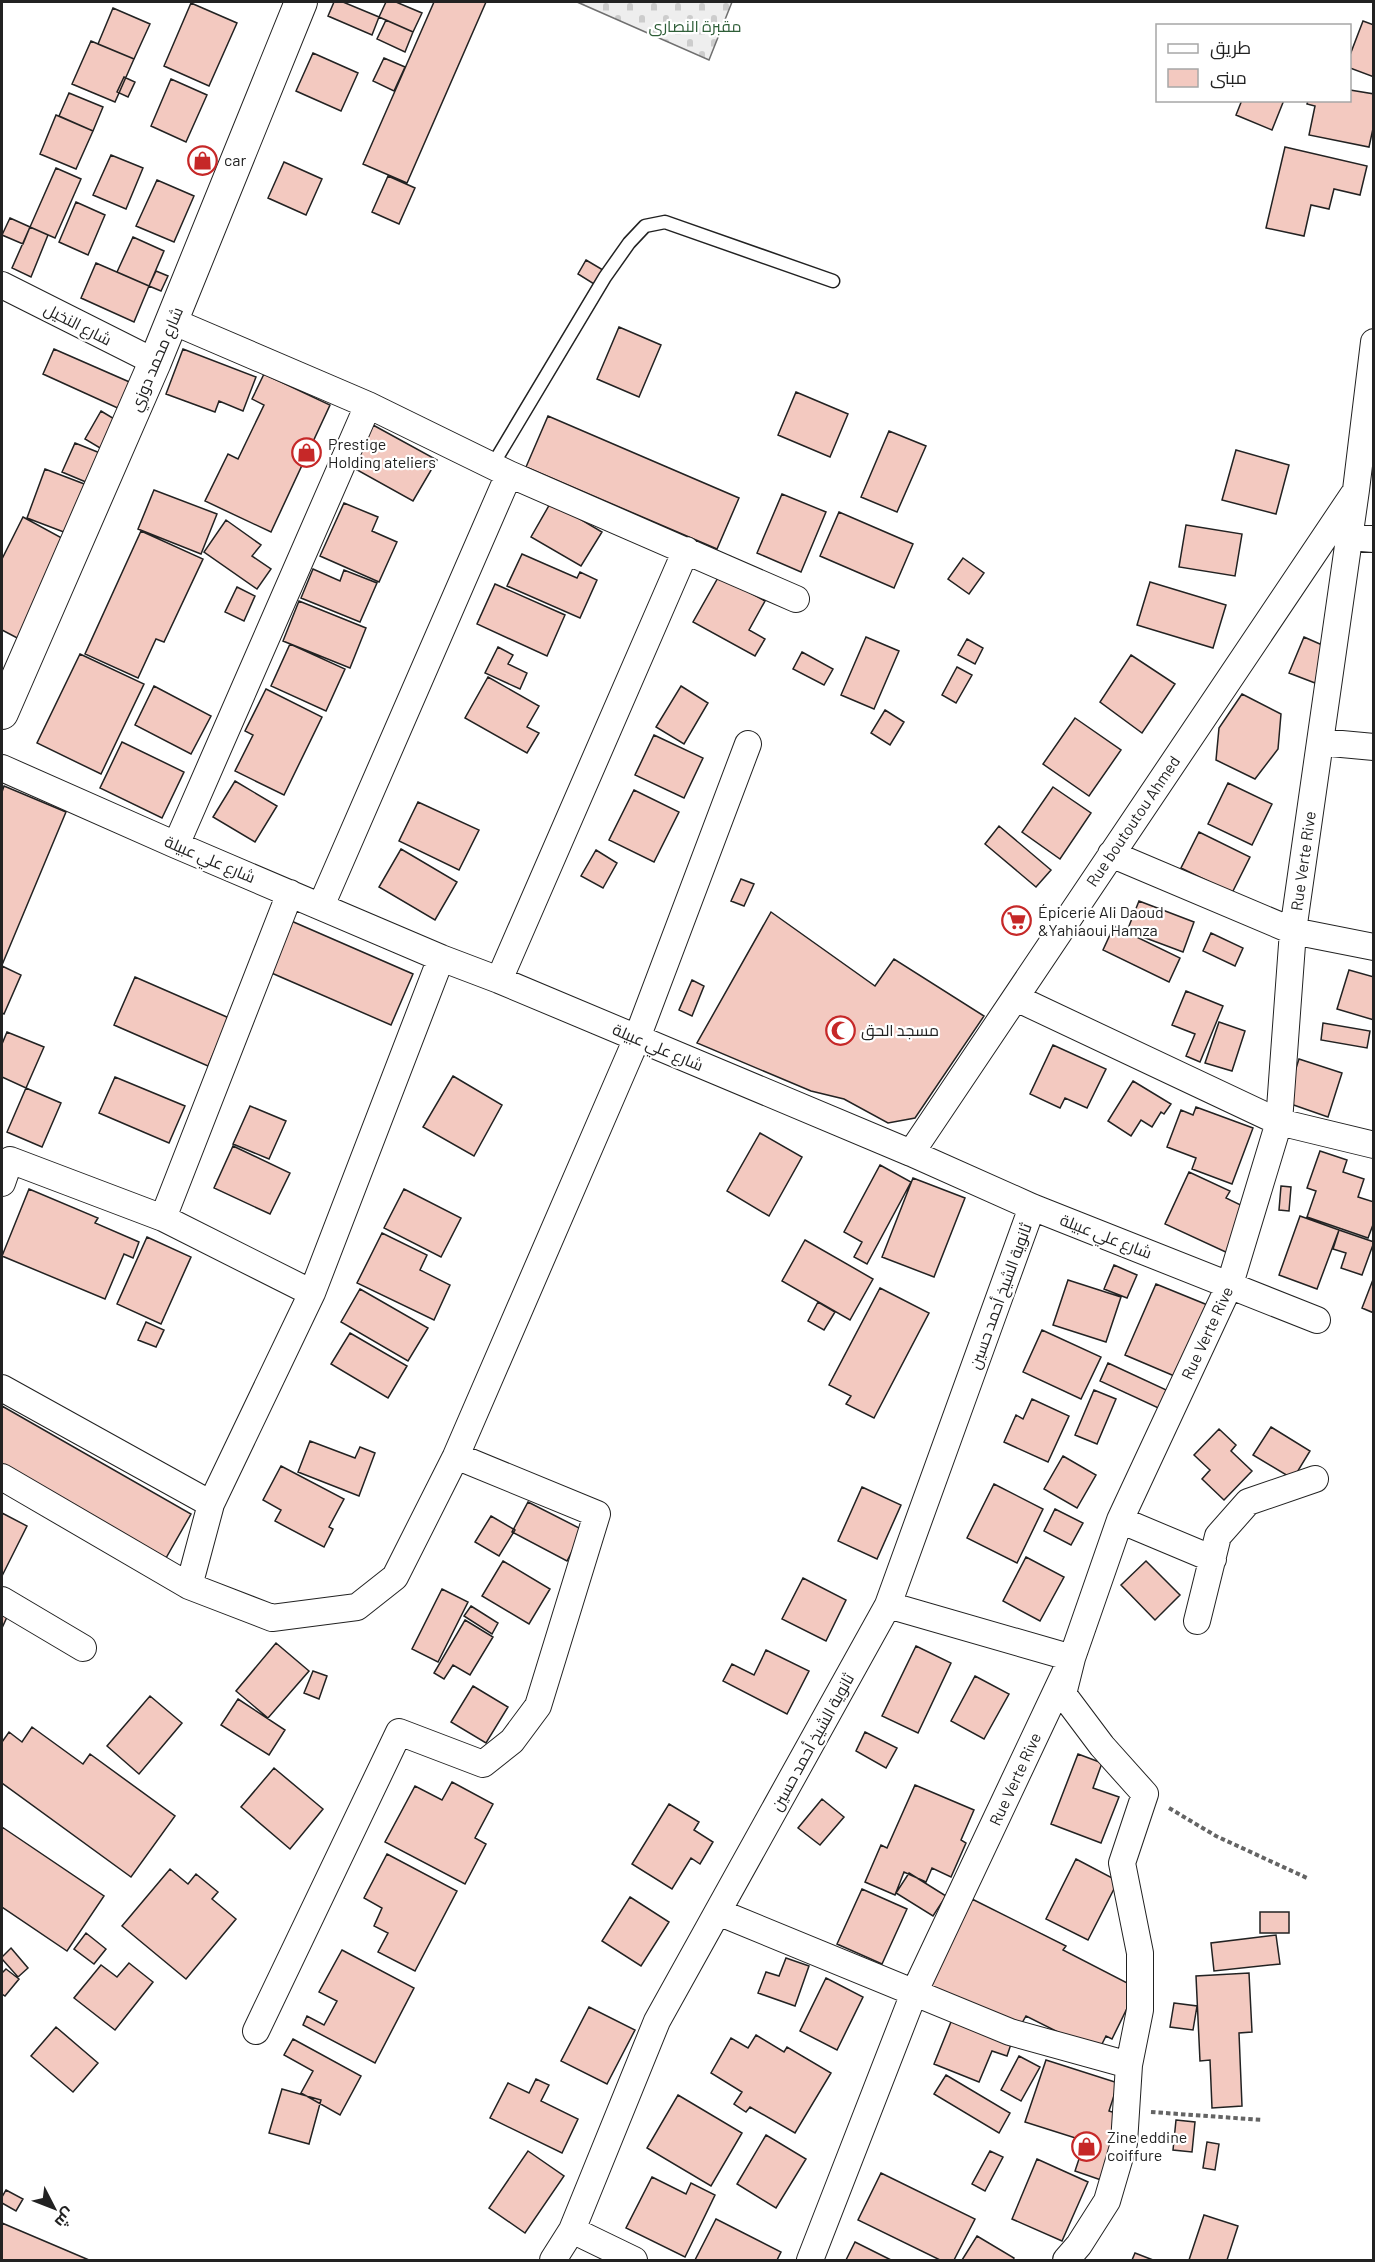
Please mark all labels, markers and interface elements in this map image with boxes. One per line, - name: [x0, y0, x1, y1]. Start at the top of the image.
- park label: مقبرة النصارى: [649, 16, 741, 37]
- legend: [1156, 24, 1351, 102]
- text: طريق: [1210, 36, 1251, 60]
- text: مبنى: [1210, 66, 1247, 89]
- shop icon: car: [187, 144, 219, 176]
- place label: car: [224, 150, 246, 169]
- street label: شارع النخيل: [40, 298, 115, 351]
- street label: شارع محمد دوزي: [125, 304, 191, 416]
- place label: Prestige Holding ateliers: [328, 434, 436, 471]
- shop icon: Prestige Holding ateliers: [291, 437, 323, 469]
- street label: Rue boutoutou Ahmed: [1082, 752, 1183, 890]
- street label: Rue Verte Rive: [1286, 810, 1319, 912]
- street label: شارع علي عبيلة: [160, 831, 258, 891]
- place label: Épicerie Ali Daoud &Yahiaoui Hamza: [1038, 902, 1164, 939]
- supermarket icon: Épicerie Ali Daoud &Yahiaoui Hamza: [1001, 905, 1033, 937]
- mosque icon: مسجد الحق: [824, 1014, 856, 1046]
- street label: شارع علي عبيلة: [608, 1019, 706, 1079]
- place label: مسجد الحق: [861, 1020, 939, 1041]
- street label: شارع علي عبيلة: [1056, 1209, 1155, 1266]
- street label: ثانوية الشيخ أحمد حسين: [964, 1220, 1038, 1372]
- street label: Rue Verte Rive: [1177, 1283, 1236, 1382]
- street label: ثانوية الشيخ أحمد حسين: [766, 1669, 860, 1815]
- street label: Rue Verte Rive: [985, 1729, 1044, 1828]
- place label: Zine eddine coiffure: [1107, 2127, 1187, 2164]
- shop icon: Zine eddine coiffure: [1070, 2130, 1102, 2162]
- north arrow: [24, 2178, 84, 2238]
- text: ش: [51, 2204, 79, 2232]

